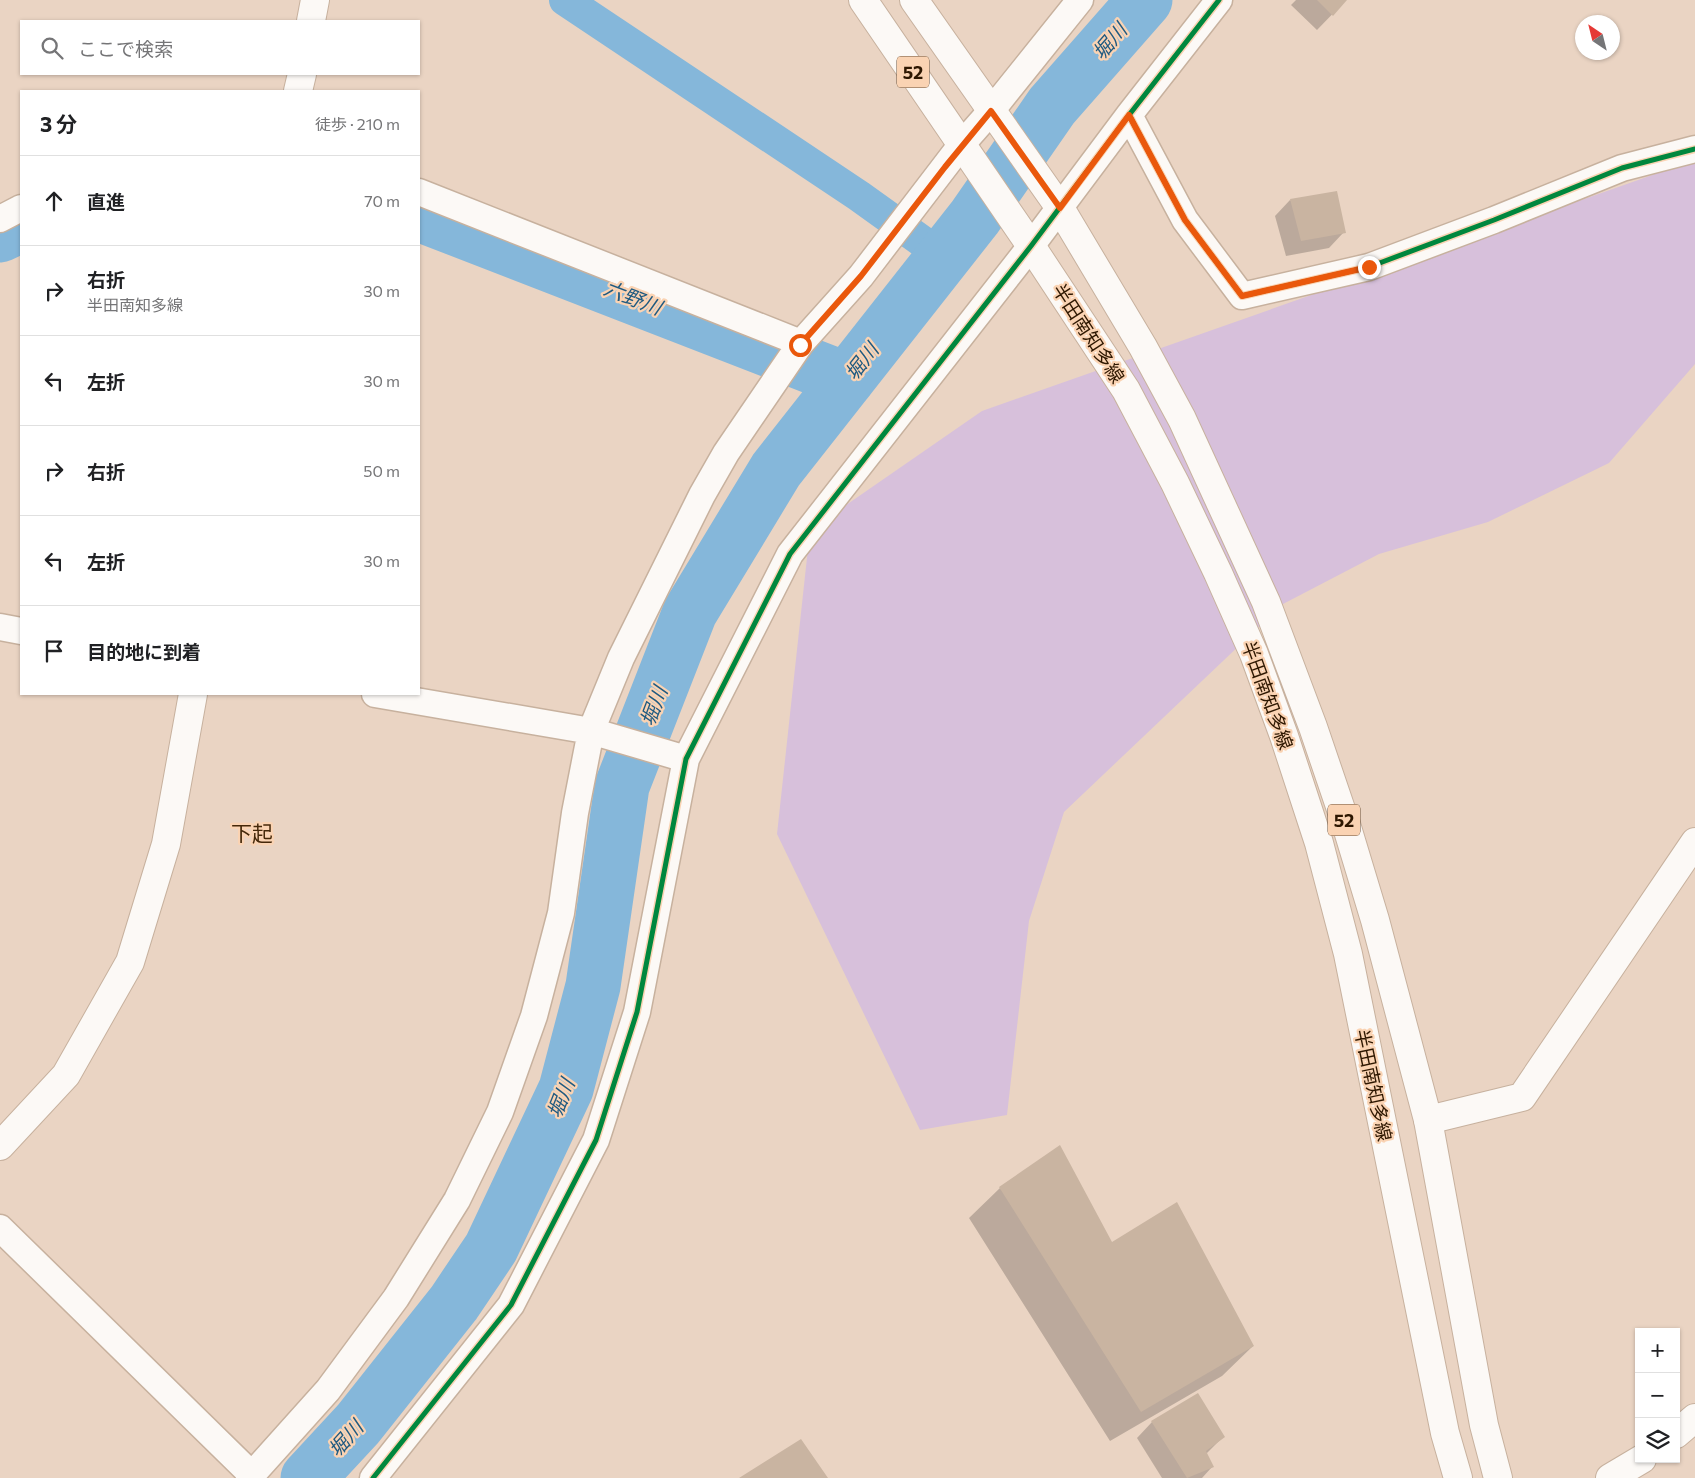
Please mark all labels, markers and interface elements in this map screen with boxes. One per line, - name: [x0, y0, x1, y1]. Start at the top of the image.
- north arrow: [1575, 15, 1620, 60]
- water label: 堀川: [1087, 17, 1132, 64]
- search box: [20, 20, 420, 75]
- icon: search: [38, 34, 66, 62]
- text: ここで検索: [78, 37, 173, 60]
- road number: 52: [897, 56, 929, 88]
- text: 3 分: [40, 111, 77, 136]
- text: 徒歩 · 210 m: [315, 114, 400, 133]
- icon: ahead: [40, 187, 68, 215]
- text: 直進: [87, 190, 125, 213]
- text: 70 m: [364, 191, 400, 210]
- route end: [1358, 256, 1381, 279]
- text: 右折: [87, 268, 125, 291]
- water label: 六野川: [601, 275, 667, 320]
- icon: right: [40, 277, 68, 305]
- street label: 半田南知多線: [1048, 279, 1130, 387]
- text: 30 m: [363, 281, 400, 300]
- text: 半田南知多線: [87, 295, 183, 314]
- route start: [789, 334, 812, 357]
- water label: 堀川: [839, 336, 884, 384]
- icon: left: [40, 367, 68, 395]
- text: 左折: [87, 370, 125, 393]
- text: 30 m: [363, 371, 400, 390]
- icon: right: [40, 457, 68, 485]
- text: 右折: [87, 460, 125, 483]
- text: 50 m: [363, 461, 400, 480]
- icon: left: [40, 547, 68, 575]
- text: 左折: [87, 550, 125, 573]
- text: 30 m: [363, 551, 400, 570]
- icon: arrive: [40, 637, 68, 665]
- street label: 半田南知多線: [1238, 637, 1298, 753]
- text: 目的地に到着: [87, 640, 201, 663]
- water label: 堀川: [635, 681, 672, 729]
- road number: 52: [1328, 804, 1360, 836]
- district label: 下起: [231, 820, 273, 845]
- street label: 半田南知多線: [1351, 1027, 1397, 1143]
- water label: 堀川: [541, 1073, 579, 1121]
- map controls: [1635, 1328, 1680, 1463]
- button: +: [1635, 1328, 1680, 1373]
- button: −: [1635, 1373, 1680, 1418]
- water label: 堀川: [323, 1414, 369, 1461]
- button: layers: [1635, 1418, 1680, 1463]

